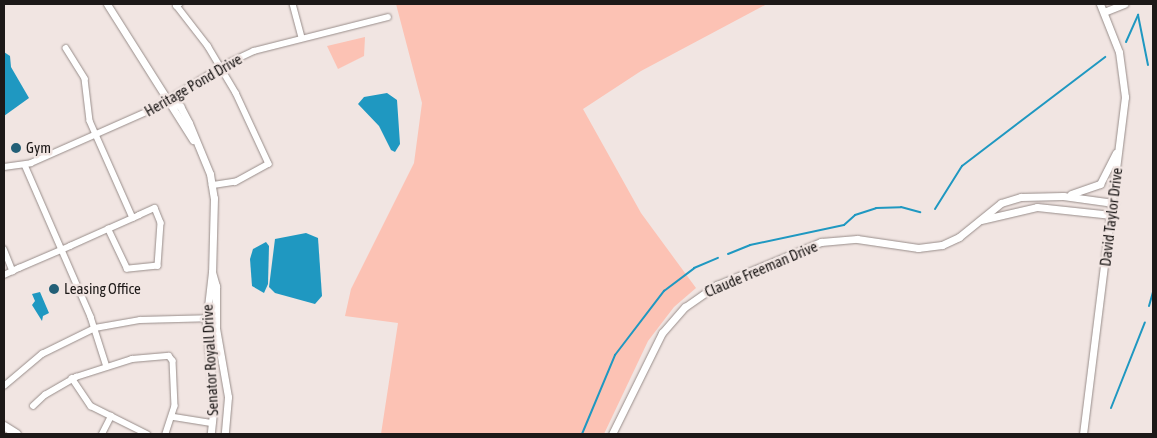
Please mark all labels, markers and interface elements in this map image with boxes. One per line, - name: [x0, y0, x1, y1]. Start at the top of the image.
- street label: Heritage Pond Drive: [141, 50, 245, 120]
- place label: Gym: [26, 139, 51, 157]
- marker: Gym: [10, 142, 22, 154]
- street label: David Taylor Drive: [1096, 167, 1126, 267]
- street label: Claude Freeman Drive: [702, 237, 820, 301]
- place label: Leasing Office: [64, 280, 141, 298]
- marker: Leasing Office: [48, 283, 60, 295]
- street label: Senator Royall Drive: [198, 304, 222, 416]

